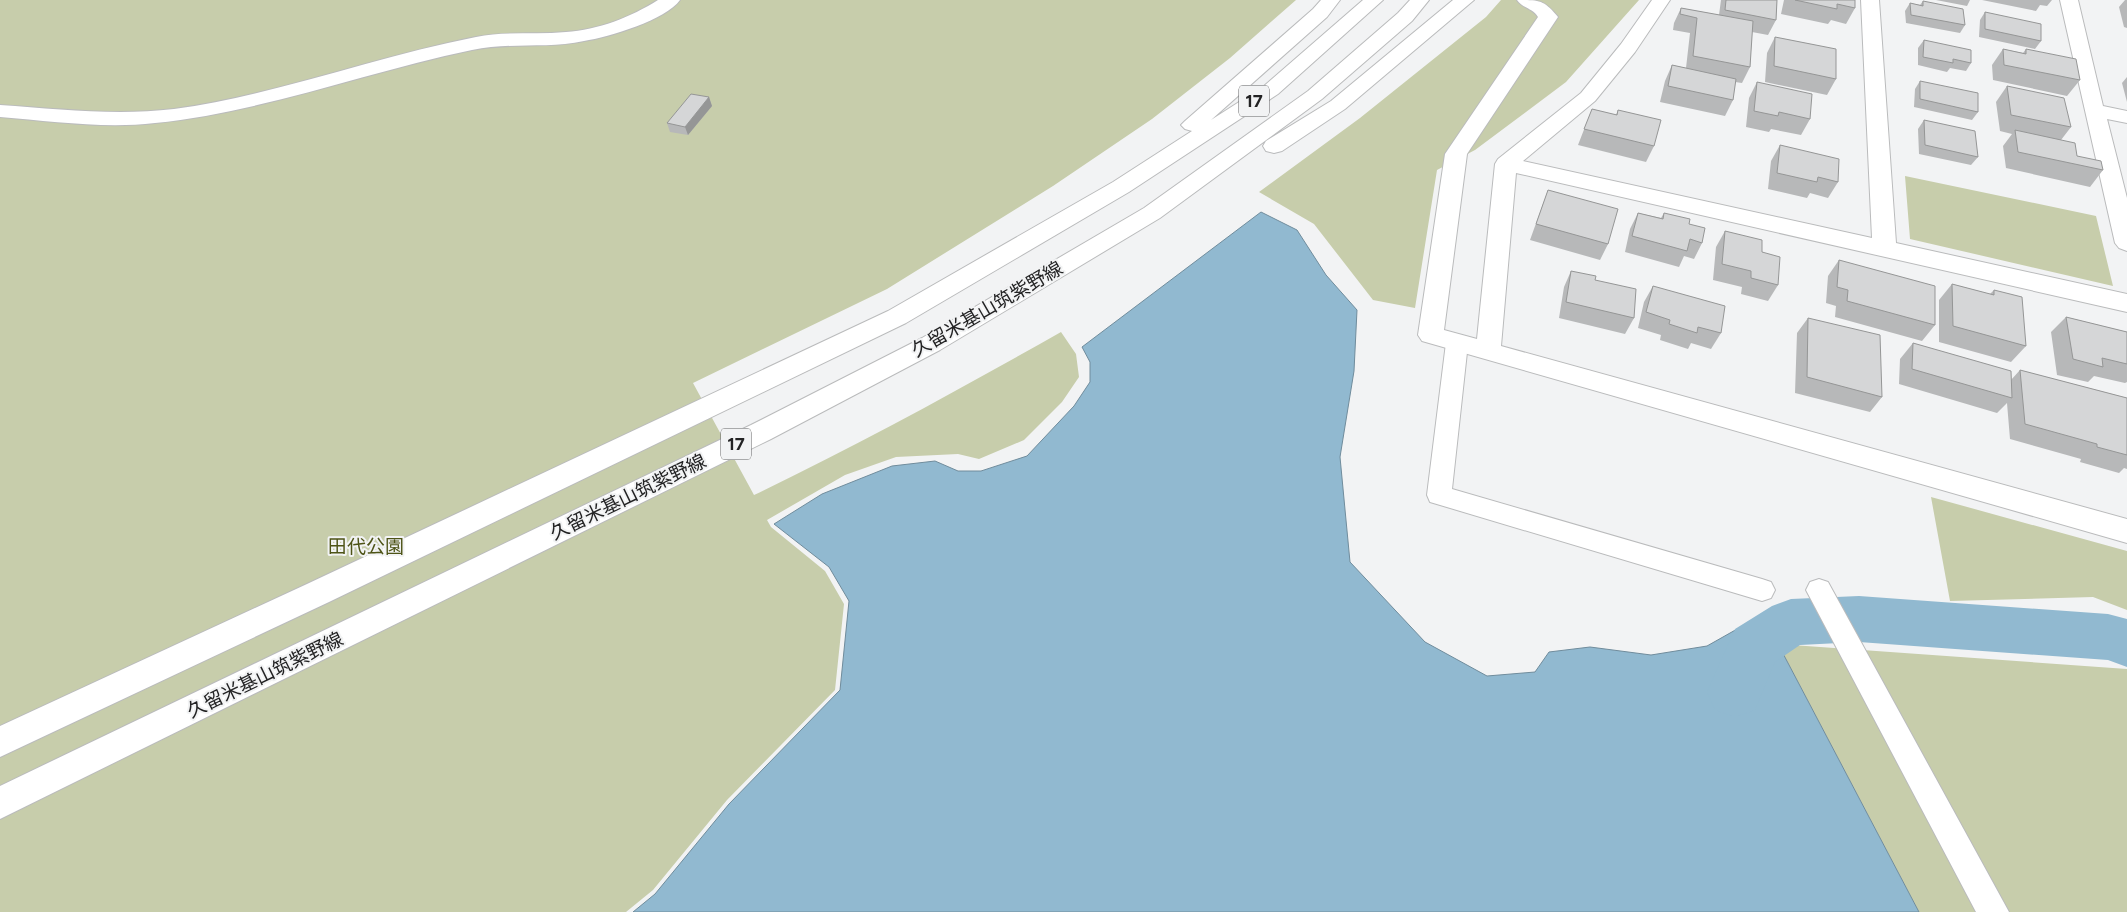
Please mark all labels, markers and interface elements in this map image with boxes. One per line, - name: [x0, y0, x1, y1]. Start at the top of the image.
- road number: 17: [1239, 85, 1269, 116]
- street label: 久留米基山筑紫野線: [907, 256, 1067, 362]
- road number: 17: [721, 428, 751, 459]
- street label: 久留米基山筑紫野線: [546, 449, 710, 545]
- park label: 田代公園: [328, 535, 404, 558]
- street label: 久留米基山筑紫野線: [183, 627, 347, 723]

